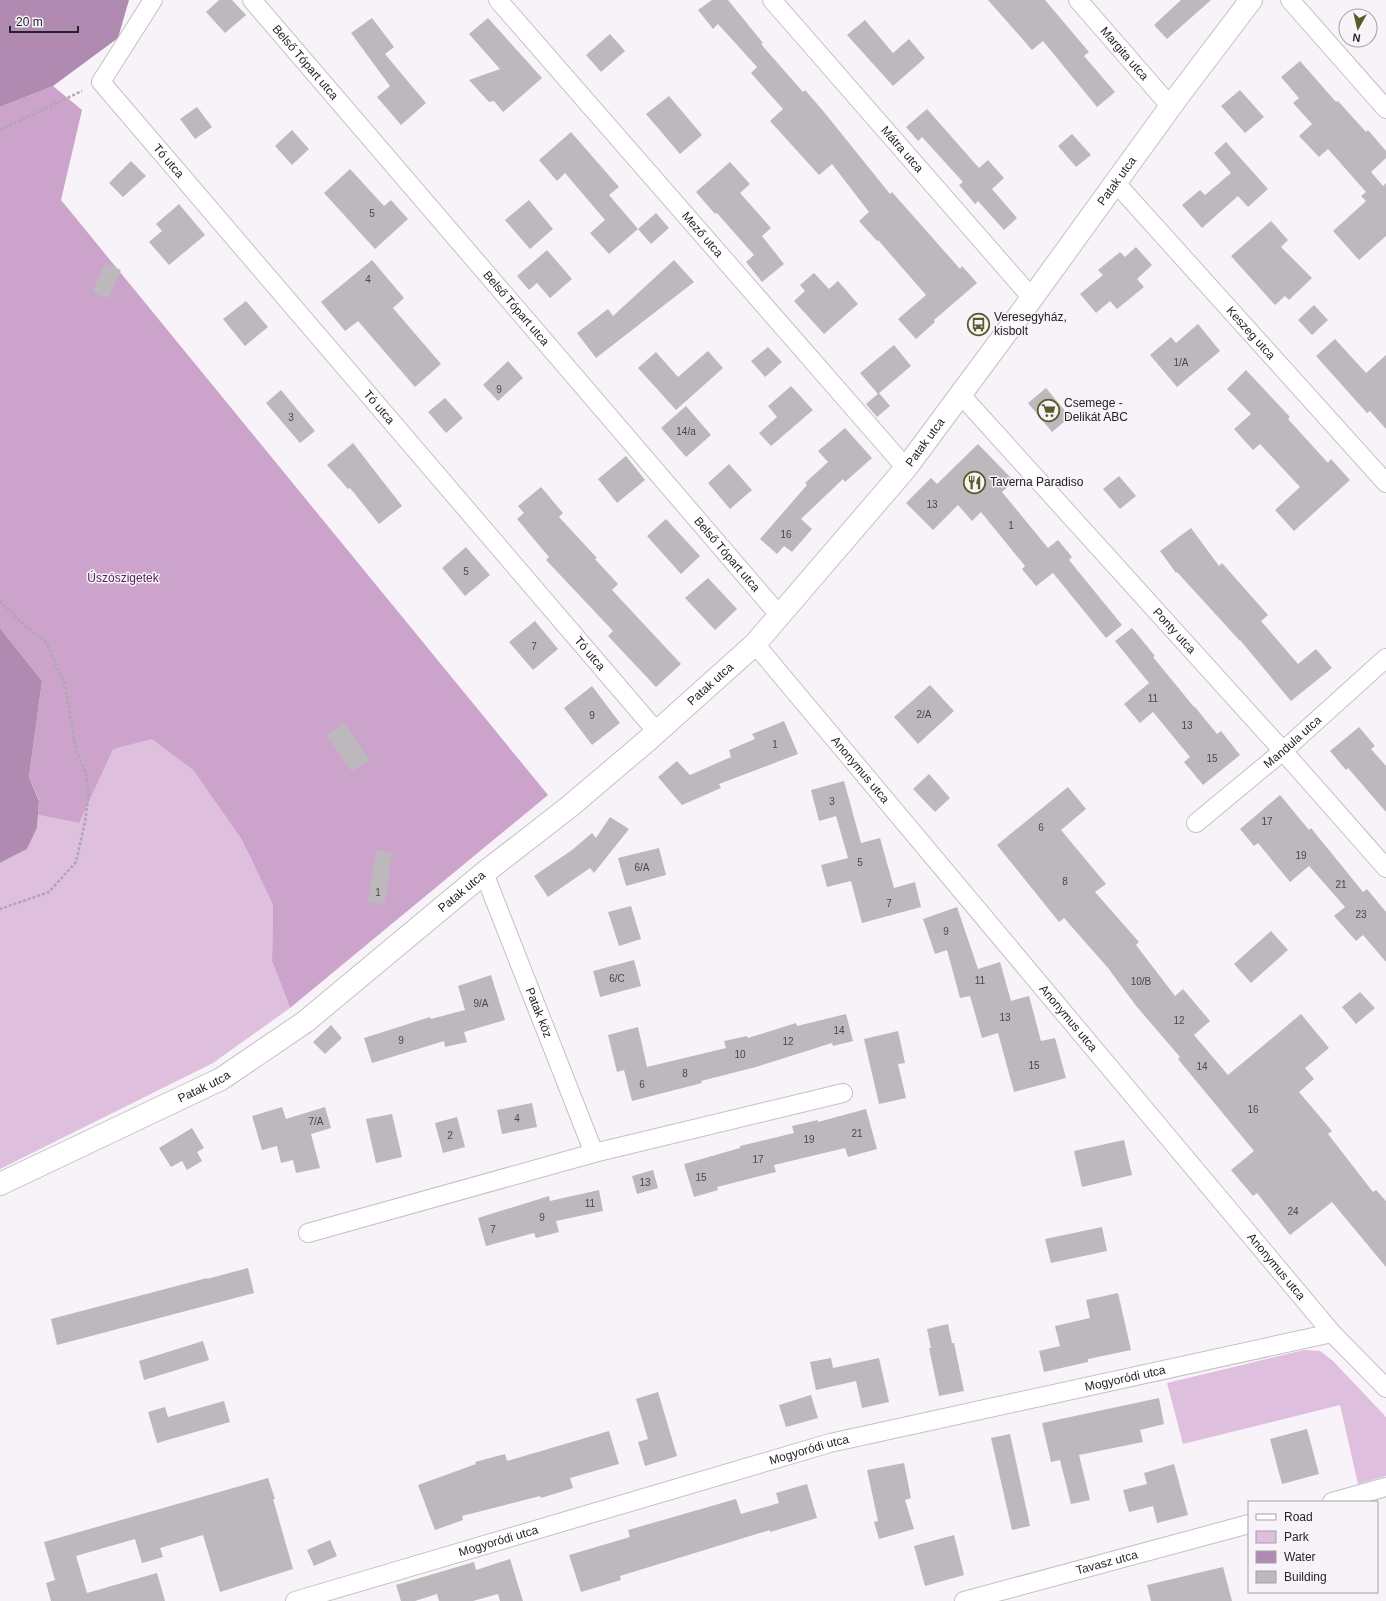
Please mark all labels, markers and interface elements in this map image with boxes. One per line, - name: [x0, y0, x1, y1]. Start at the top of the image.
- scale bar: [10, 8, 78, 34]
- north arrow: [1338, 8, 1378, 48]
- text: 20 m: [16, 15, 43, 29]
- street label: Belső Tópart utca: [269, 22, 341, 103]
- street label: Margita utca: [1098, 24, 1152, 83]
- text: N: [1352, 31, 1361, 44]
- street label: Mátra utca: [878, 123, 926, 175]
- street label: Tó utca: [150, 141, 187, 181]
- street label: Patak utca: [1094, 154, 1139, 208]
- house number: 5: [369, 208, 375, 219]
- street label: Mező utca: [679, 209, 726, 260]
- street label: Belső Tópart utca: [480, 268, 552, 349]
- house number: 4: [365, 274, 371, 285]
- street label: Keszeg utca: [1223, 304, 1278, 362]
- place label: Veresegyház, kisbolt: [994, 310, 1067, 338]
- bus stop icon: Veresegyház, kisbolt: [965, 311, 991, 337]
- house number: 1/A: [1173, 357, 1189, 368]
- house number: 9: [496, 384, 502, 395]
- street label: Tó utca: [361, 387, 398, 427]
- place label: Csemege - Delikát ABC: [1064, 396, 1128, 424]
- supermarket icon: Csemege - Delikát ABC: [1036, 397, 1062, 423]
- house number: 3: [288, 412, 294, 423]
- street label: Patak utca: [903, 415, 948, 469]
- house number: 14/a: [676, 426, 696, 437]
- restaurant icon: Taverna Paradiso: [962, 469, 988, 495]
- place label: Taverna Paradiso: [990, 475, 1084, 489]
- house number: 13: [926, 499, 938, 510]
- street label: Belső Tópart utca: [691, 514, 763, 595]
- house number: 1: [1008, 520, 1014, 531]
- house number: 16: [780, 529, 792, 540]
- house number: 5: [463, 566, 469, 577]
- park label: Úszószigetek: [87, 570, 160, 585]
- street label: Ponty utca: [1150, 605, 1199, 657]
- street label: Tó utca: [571, 634, 608, 673]
- house number: 7: [531, 641, 537, 652]
- street label: Patak utca: [684, 660, 736, 708]
- house number: 11: [1148, 693, 1159, 704]
- house number: 2/A: [916, 709, 932, 720]
- house number: 9: [589, 710, 595, 721]
- street label: Mandula utca: [1261, 713, 1324, 771]
- house number: 13: [1181, 720, 1193, 731]
- street label: Anonymus utca: [828, 733, 892, 806]
- house number: 1: [772, 739, 778, 750]
- house number: 15: [1206, 753, 1218, 764]
- house number: 3: [829, 796, 835, 807]
- house number: 17: [1261, 816, 1273, 827]
- house number: 6: [1038, 822, 1044, 833]
- house number: 19: [1295, 850, 1307, 861]
- house number: 5: [857, 857, 863, 868]
- house number: 6/A: [634, 862, 650, 873]
- street label: Patak utca: [435, 868, 488, 915]
- house number: 8: [1062, 876, 1068, 887]
- house number: 21: [1335, 879, 1347, 890]
- house number: 1: [375, 887, 381, 898]
- house number: 7: [886, 898, 892, 909]
- house number: 23: [1355, 909, 1367, 920]
- house number: 9: [943, 926, 949, 937]
- house number: 6/C: [609, 973, 625, 984]
- house number: 11: [975, 975, 986, 986]
- house number: 10/B: [1131, 976, 1152, 987]
- street label: Anonymus utca: [1036, 982, 1100, 1055]
- street label: Patak köz: [523, 985, 555, 1040]
- house number: 9/A: [473, 998, 489, 1009]
- house number: 13: [999, 1012, 1011, 1023]
- house number: 12: [1173, 1015, 1185, 1026]
- house number: 14: [833, 1025, 845, 1036]
- house number: 9: [398, 1035, 404, 1046]
- house number: 12: [782, 1036, 794, 1047]
- house number: 10: [734, 1049, 746, 1060]
- house number: 15: [1028, 1060, 1040, 1071]
- house number: 14: [1196, 1061, 1208, 1072]
- street label: Patak utca: [175, 1068, 233, 1106]
- house number: 8: [682, 1068, 688, 1079]
- house number: 6: [639, 1079, 645, 1090]
- house number: 16: [1247, 1104, 1259, 1115]
- house number: 4: [514, 1113, 520, 1124]
- house number: 7/A: [308, 1116, 324, 1127]
- house number: 21: [851, 1128, 863, 1139]
- house number: 2: [447, 1130, 453, 1141]
- house number: 19: [803, 1134, 815, 1145]
- house number: 17: [752, 1154, 764, 1165]
- house number: 15: [695, 1172, 707, 1183]
- house number: 13: [639, 1177, 651, 1188]
- house number: 11: [585, 1198, 596, 1209]
- house number: 24: [1287, 1206, 1299, 1217]
- house number: 9: [539, 1212, 545, 1223]
- house number: 7: [490, 1224, 496, 1235]
- street label: Anonymus utca: [1244, 1230, 1308, 1303]
- street label: Mogyoródi utca: [1084, 1363, 1167, 1394]
- street label: Mogyoródi utca: [768, 1432, 851, 1468]
- legend: [1248, 1501, 1378, 1593]
- text: Road: [1284, 1510, 1313, 1524]
- street label: Mogyoródi utca: [457, 1523, 540, 1559]
- text: Park: [1284, 1530, 1310, 1544]
- street label: Tavasz utca: [1074, 1547, 1140, 1577]
- text: Water: [1284, 1550, 1316, 1564]
- text: Building: [1284, 1570, 1327, 1584]

